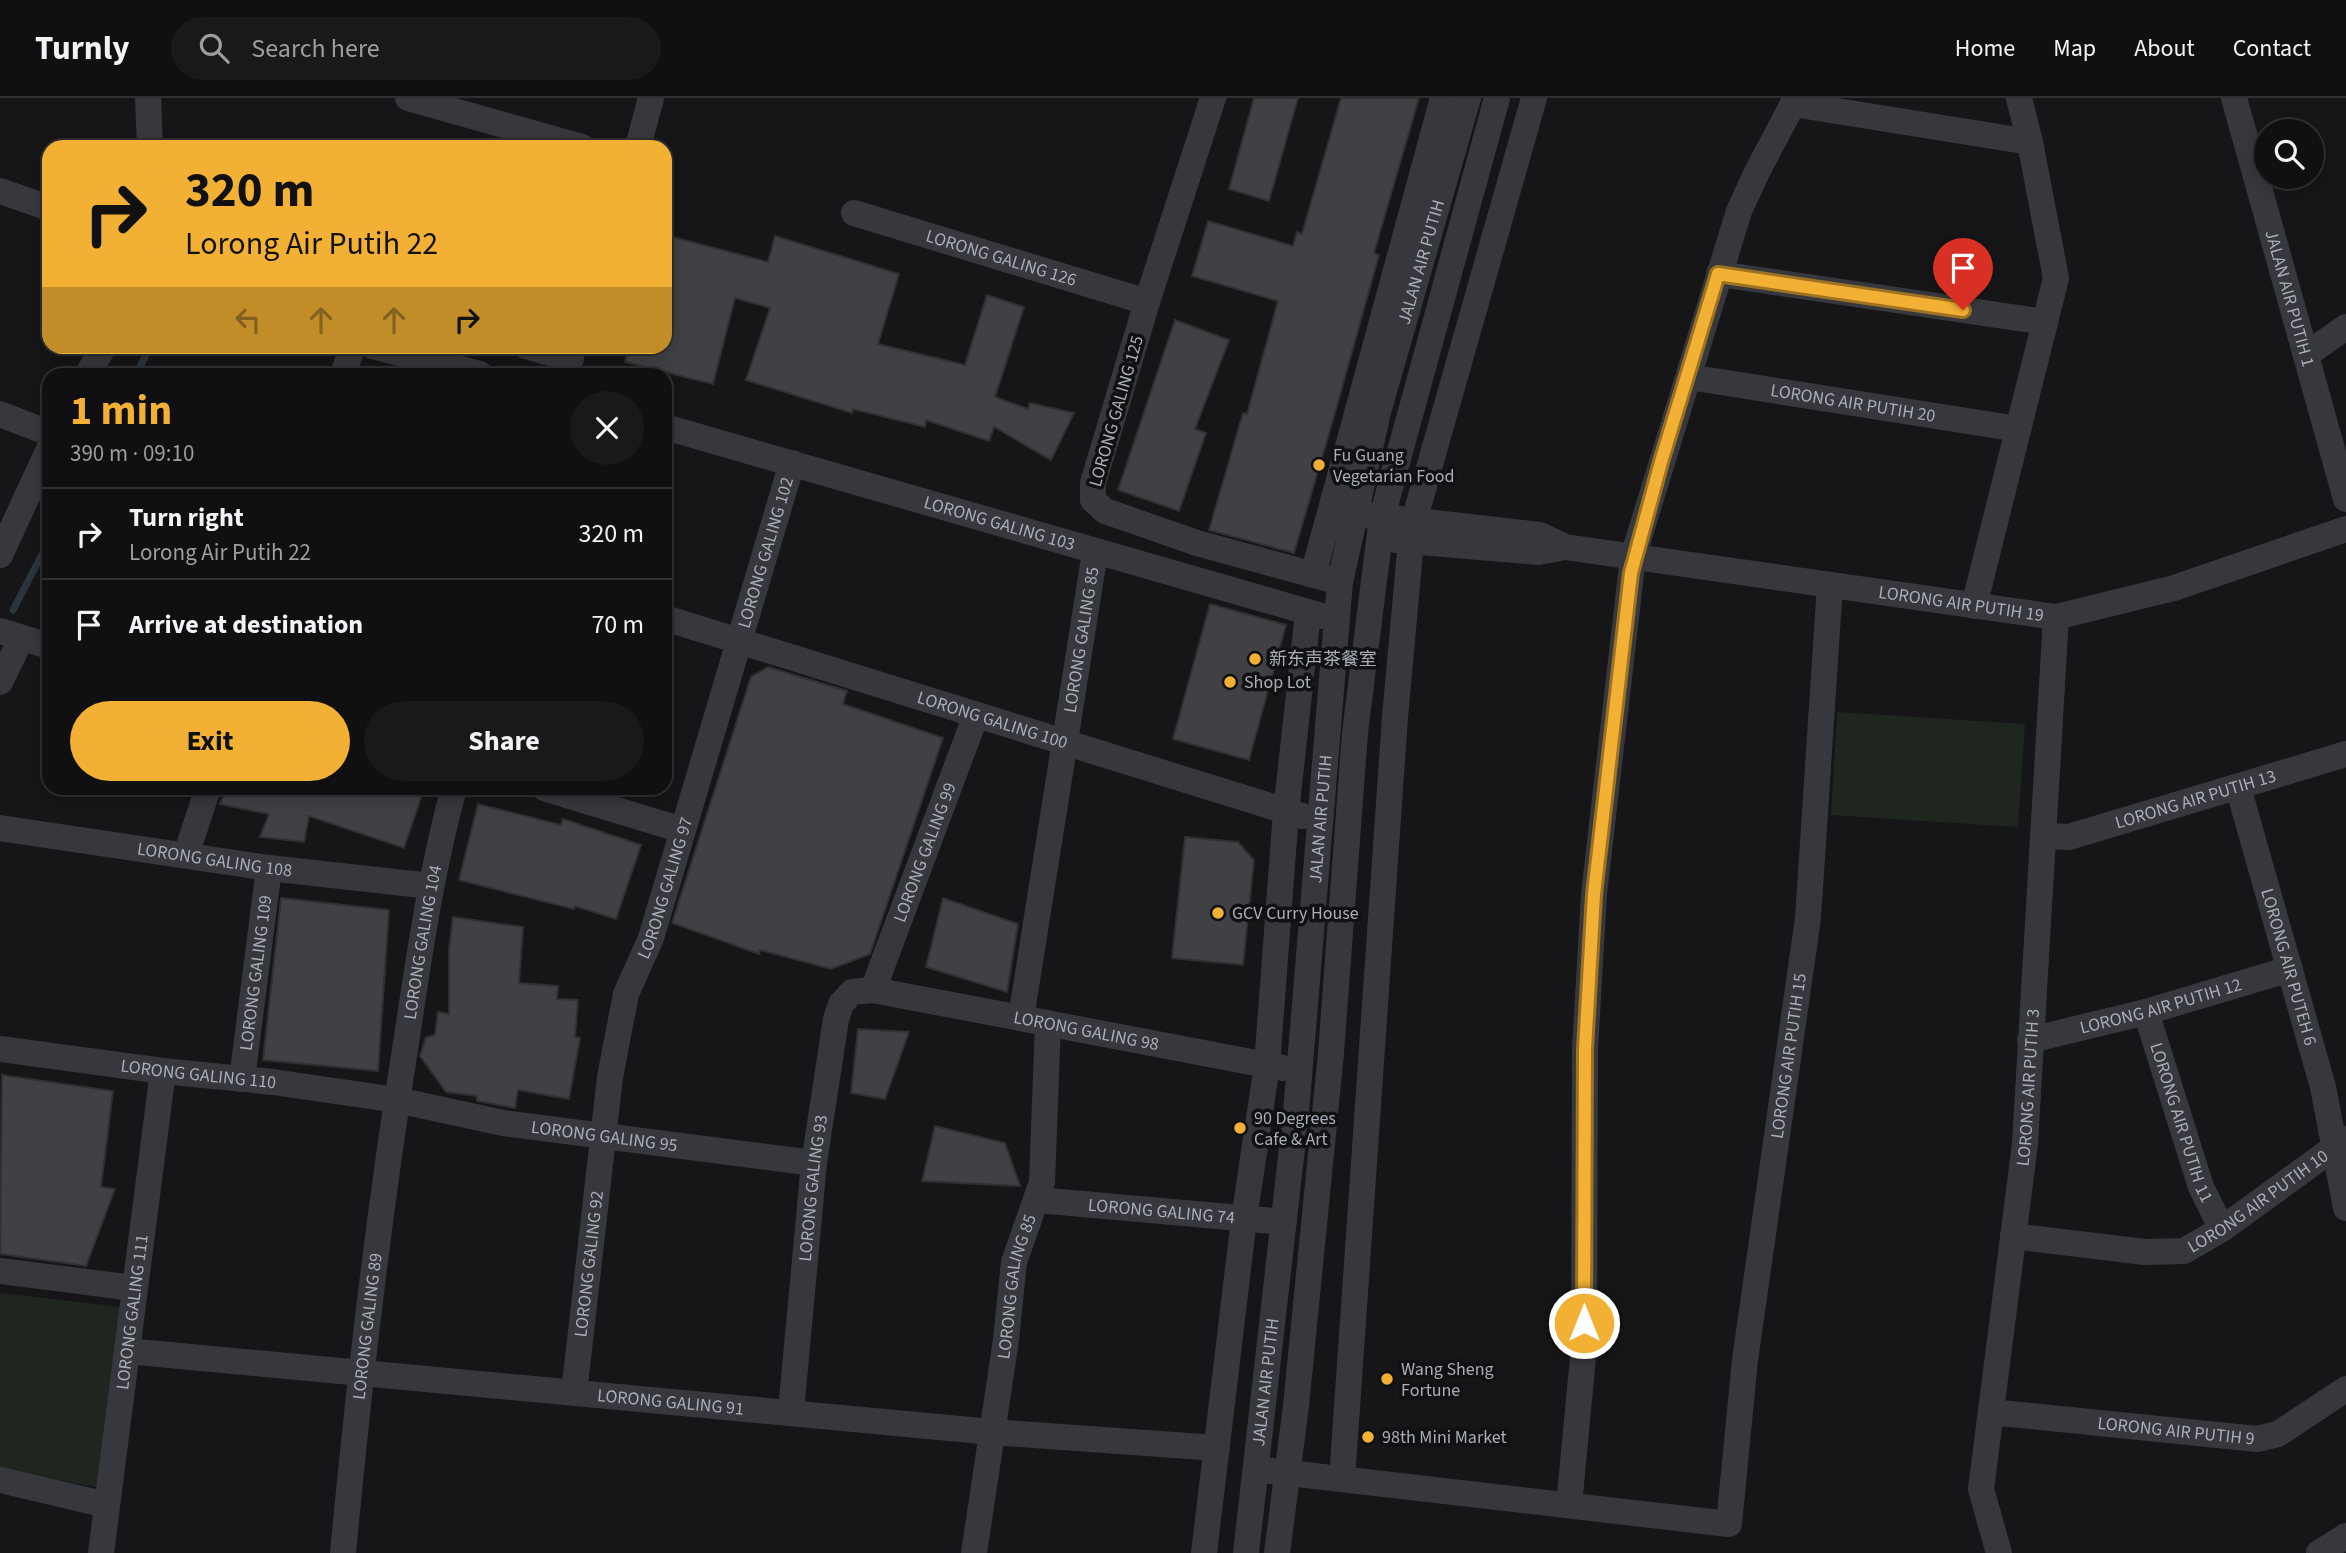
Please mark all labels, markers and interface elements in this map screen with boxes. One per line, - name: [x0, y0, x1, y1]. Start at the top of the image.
- search box: [171, 17, 661, 80]
- text: Turnly: [35, 25, 129, 72]
- icon: search: [195, 29, 233, 67]
- text: Search here: [251, 30, 380, 67]
- text: Home: [1955, 31, 2015, 66]
- text: Map: [2053, 31, 2096, 66]
- text: About: [2134, 31, 2195, 66]
- text: Contact: [2233, 31, 2311, 66]
- map controls: [2254, 119, 2324, 189]
- button: search: [2254, 119, 2324, 189]
- text: 320 m: [185, 156, 314, 226]
- icon: right: [70, 168, 161, 259]
- street label: JALAN AIR PUTIH: [1392, 197, 1451, 327]
- text: Lorong Air Putih 22: [185, 221, 438, 267]
- street label: LORONG GALING 126: [923, 224, 1080, 293]
- street label: JALAN AIR PUTIH 1: [2258, 227, 2320, 370]
- pin: [1933, 238, 1993, 310]
- icon: arrive: [1944, 249, 1982, 287]
- icon: left: [229, 301, 267, 339]
- icon: ahead: [302, 301, 340, 339]
- icon: ahead: [375, 301, 413, 339]
- icon: right: [448, 301, 486, 339]
- street label: LORONG GALING 125: [1083, 333, 1150, 490]
- street label: LORONG AIR PUTIH 20: [1769, 378, 1937, 429]
- text: 1 min: [70, 381, 172, 441]
- button: close: [570, 391, 644, 465]
- text: 390 m · 09:10: [70, 437, 194, 470]
- place label: Fu Guang Vegetarian Food: [1333, 443, 1454, 489]
- marker: Fu Guang Vegetarian Food: [1311, 457, 1327, 473]
- street label: LORONG GALING 102: [732, 474, 800, 631]
- street label: LORONG GALING 103: [921, 490, 1078, 557]
- text: Turn right: [129, 499, 244, 536]
- icon: right: [70, 515, 108, 553]
- text: 320 m: [578, 515, 644, 552]
- text: Lorong Air Putih 22: [129, 536, 311, 569]
- street label: LORONG GALING 85: [1058, 565, 1105, 715]
- street label: LORONG AIR PUTIH 19: [1877, 580, 2045, 628]
- icon: arrive: [70, 606, 108, 644]
- text: Arrive at destination: [129, 606, 363, 643]
- text: 70 m: [591, 606, 644, 643]
- place label: 新东声茶餐室: [1269, 647, 1377, 672]
- marker: 新东声茶餐室: [1247, 651, 1263, 667]
- place label: Shop Lot: [1244, 670, 1311, 695]
- marker: Shop Lot: [1222, 674, 1238, 690]
- street label: LORONG GALING 100: [914, 685, 1071, 755]
- button: Exit: [70, 701, 350, 781]
- button: Share: [364, 701, 644, 781]
- street label: JALAN AIR PUTIH: [1303, 754, 1339, 884]
- street label: LORONG AIR PUTIH 13: [2112, 764, 2279, 835]
- street label: LORONG GALING 99: [887, 779, 963, 926]
- street label: LORONG GALING 97: [631, 814, 699, 963]
- street label: LORONG GALING 108: [135, 837, 293, 883]
- street label: LORONG GALING 104: [398, 863, 448, 1021]
- street label: LORONG AIR PUTEH 6: [2254, 885, 2323, 1049]
- street label: LORONG GALING 109: [234, 894, 278, 1052]
- place label: GCV Curry House: [1232, 901, 1359, 926]
- marker: GCV Curry House: [1210, 905, 1226, 921]
- street label: LORONG AIR PUTIH 15: [1765, 972, 1813, 1140]
- street label: LORONG AIR PUTIH 12: [2077, 972, 2245, 1041]
- street label: LORONG GALING 98: [1011, 1005, 1161, 1057]
- street label: LORONG AIR PUTIH 3: [2010, 1008, 2046, 1168]
- street label: LORONG AIR PUTIH 11: [2143, 1040, 2219, 1207]
- street label: LORONG GALING 110: [119, 1053, 277, 1095]
- place label: 90 Degrees Cafe & Art: [1254, 1106, 1336, 1152]
- street label: LORONG GALING 93: [793, 1113, 834, 1263]
- street label: LORONG GALING 95: [530, 1115, 679, 1158]
- marker: 90 Degrees Cafe & Art: [1232, 1120, 1248, 1136]
- street label: LORONG AIR PUTIH 10: [2183, 1144, 2334, 1259]
- street label: LORONG GALING 92: [568, 1189, 610, 1339]
- street label: LORONG GALING 74: [1087, 1193, 1236, 1231]
- street label: LORONG GALING 85: [991, 1211, 1043, 1361]
- street label: LORONG GALING 111: [110, 1233, 155, 1391]
- street label: LORONG GALING 89: [347, 1252, 389, 1401]
- position arrow: [1547, 1286, 1621, 1360]
- street label: JALAN AIR PUTIH: [1246, 1317, 1286, 1447]
- place label: Wang Sheng Fortune: [1401, 1357, 1494, 1403]
- marker: Wang Sheng Fortune: [1379, 1371, 1395, 1387]
- street label: LORONG GALING 91: [596, 1383, 745, 1422]
- street label: LORONG AIR PUTIH 9: [2096, 1411, 2256, 1452]
- place label: 98th Mini Market: [1382, 1425, 1507, 1450]
- marker: 98th Mini Market: [1360, 1429, 1376, 1445]

